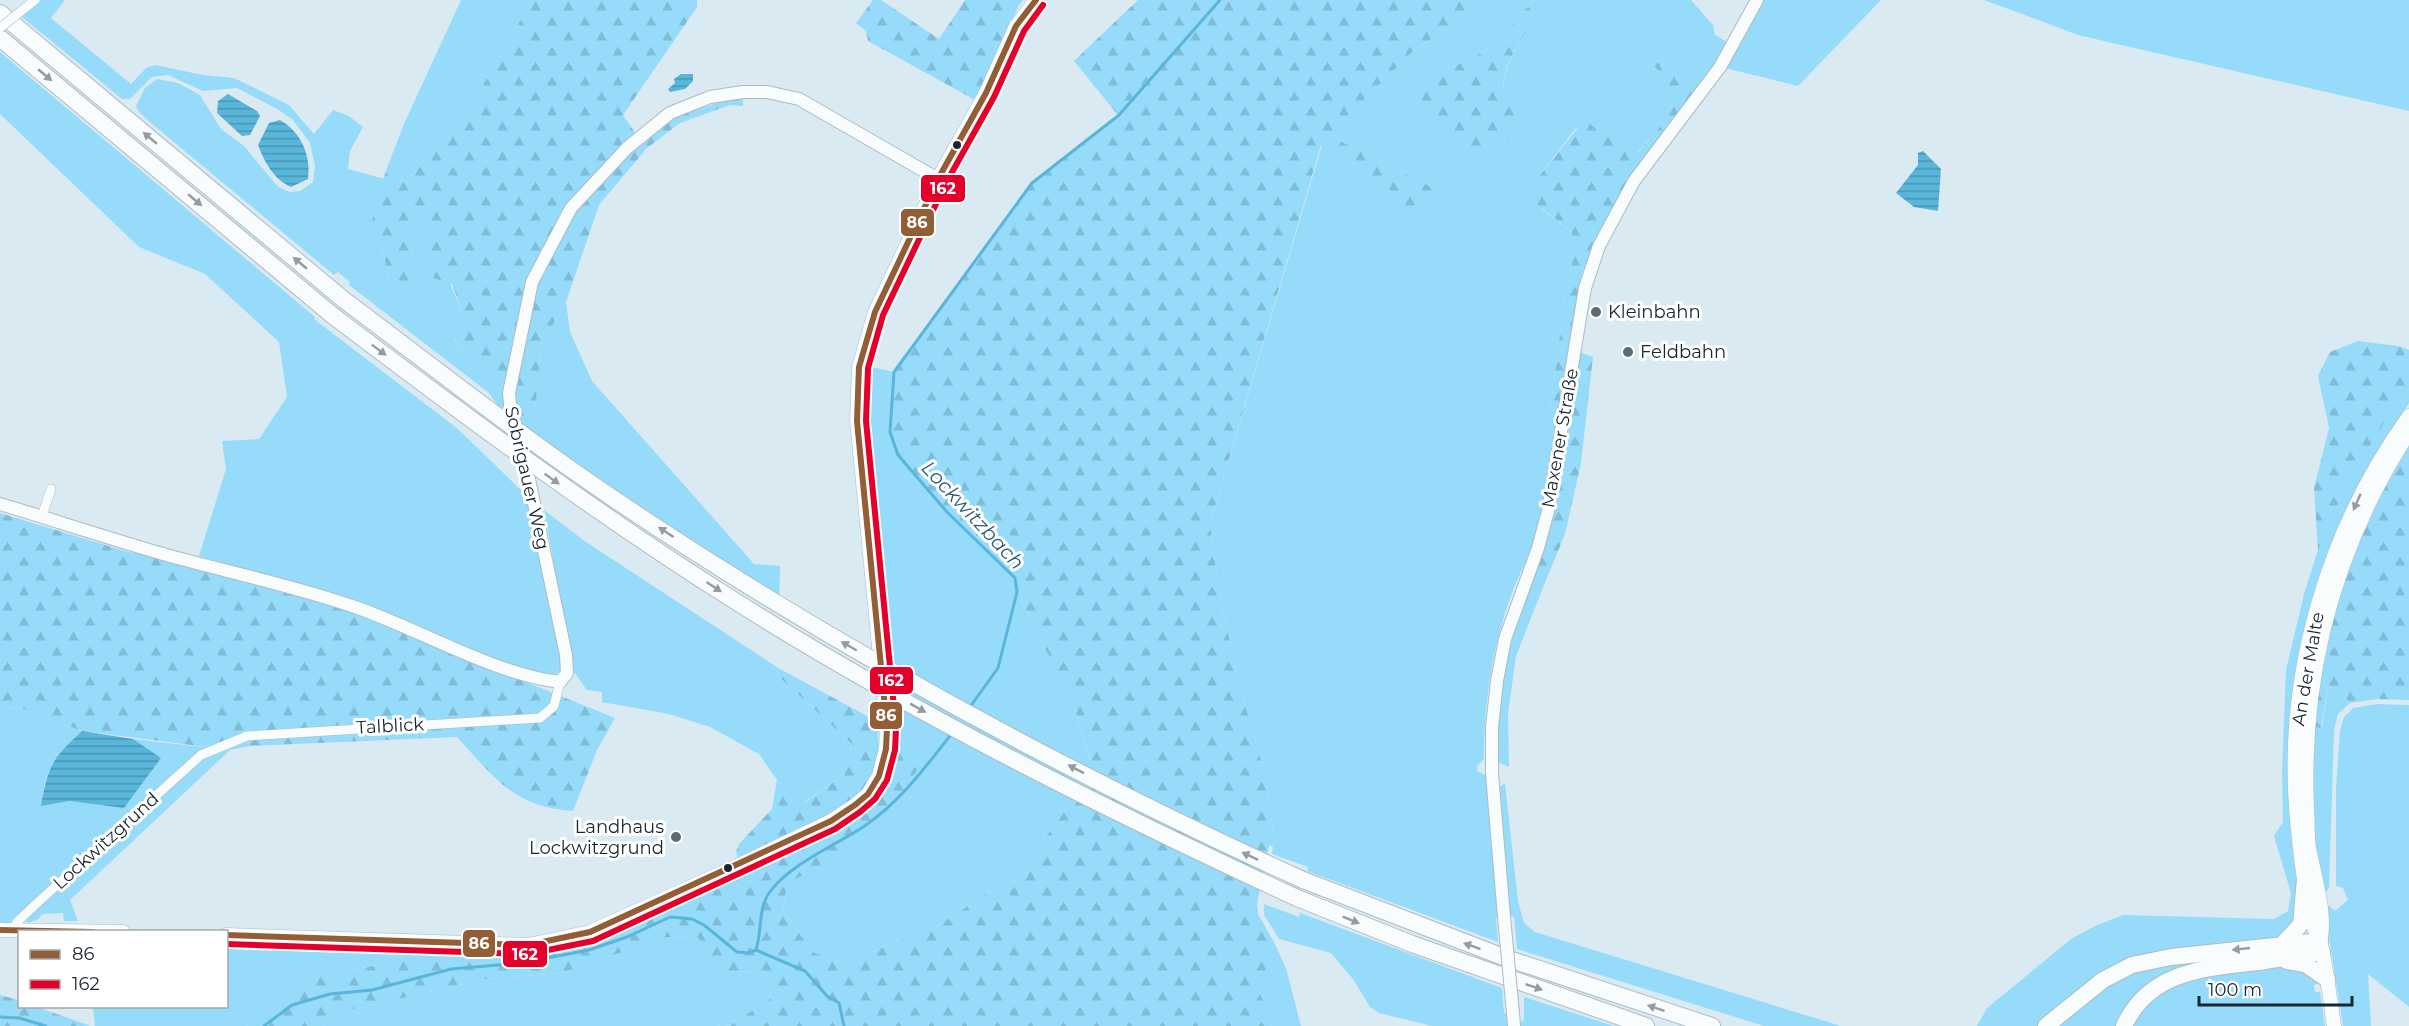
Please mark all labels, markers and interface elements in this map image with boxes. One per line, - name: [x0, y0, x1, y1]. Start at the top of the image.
- one-way arrow: [37, 68, 52, 81]
- one-way arrow: [142, 131, 158, 144]
- unlabelled marker: [951, 139, 963, 151]
- line badge: 162: [920, 174, 966, 203]
- text: 162: [930, 179, 956, 198]
- one-way arrow: [187, 193, 202, 206]
- line badge: 86: [900, 208, 935, 237]
- text: 86: [907, 213, 927, 232]
- one-way arrow: [292, 257, 307, 269]
- place label: Kleinbahn: [1608, 301, 1701, 323]
- marker: Kleinbahn: [1589, 305, 1603, 319]
- place label: Feldbahn: [1640, 341, 1726, 363]
- one-way arrow: [371, 344, 387, 357]
- marker: Feldbahn: [1621, 345, 1635, 359]
- street label: Maxener Straße: [1537, 366, 1583, 510]
- street label: Sobrigauer Weg: [500, 404, 554, 552]
- water label: Lockwitzbach: [917, 456, 1029, 574]
- one-way arrow: [544, 473, 560, 485]
- one-way arrow: [2352, 494, 2362, 512]
- one-way arrow: [658, 526, 674, 538]
- one-way arrow: [706, 582, 723, 593]
- street label: An der Malte: [2287, 610, 2329, 728]
- one-way arrow: [841, 641, 857, 652]
- line badge: 162: [869, 666, 914, 695]
- text: 162: [878, 671, 904, 690]
- line badge: 86: [869, 701, 903, 730]
- one-way arrow: [910, 703, 927, 713]
- text: 86: [876, 706, 896, 725]
- street label: Talblick: [356, 713, 425, 739]
- one-way arrow: [1067, 765, 1084, 774]
- street label: Lockwitzgrund: [49, 788, 163, 894]
- place label: Landhaus Lockwitzgrund: [529, 816, 664, 859]
- marker: Landhaus Lockwitzgrund: [669, 830, 683, 844]
- one-way arrow: [1241, 851, 1259, 861]
- unlabelled marker: [722, 862, 734, 874]
- one-way arrow: [1342, 916, 1360, 925]
- line badge: 86: [462, 929, 496, 958]
- legend: [18, 930, 228, 1008]
- text: 86: [469, 934, 489, 953]
- line badge: 162: [502, 940, 548, 968]
- one-way arrow: [1463, 940, 1481, 950]
- text: 86: [72, 943, 94, 965]
- one-way arrow: [2232, 944, 2251, 954]
- text: 162: [512, 945, 538, 964]
- scale bar: [2199, 969, 2352, 1007]
- text: 162: [72, 973, 100, 995]
- text: 100 m: [2208, 979, 2262, 1001]
- one-way arrow: [1525, 983, 1543, 993]
- one-way arrow: [1647, 1003, 1665, 1012]

